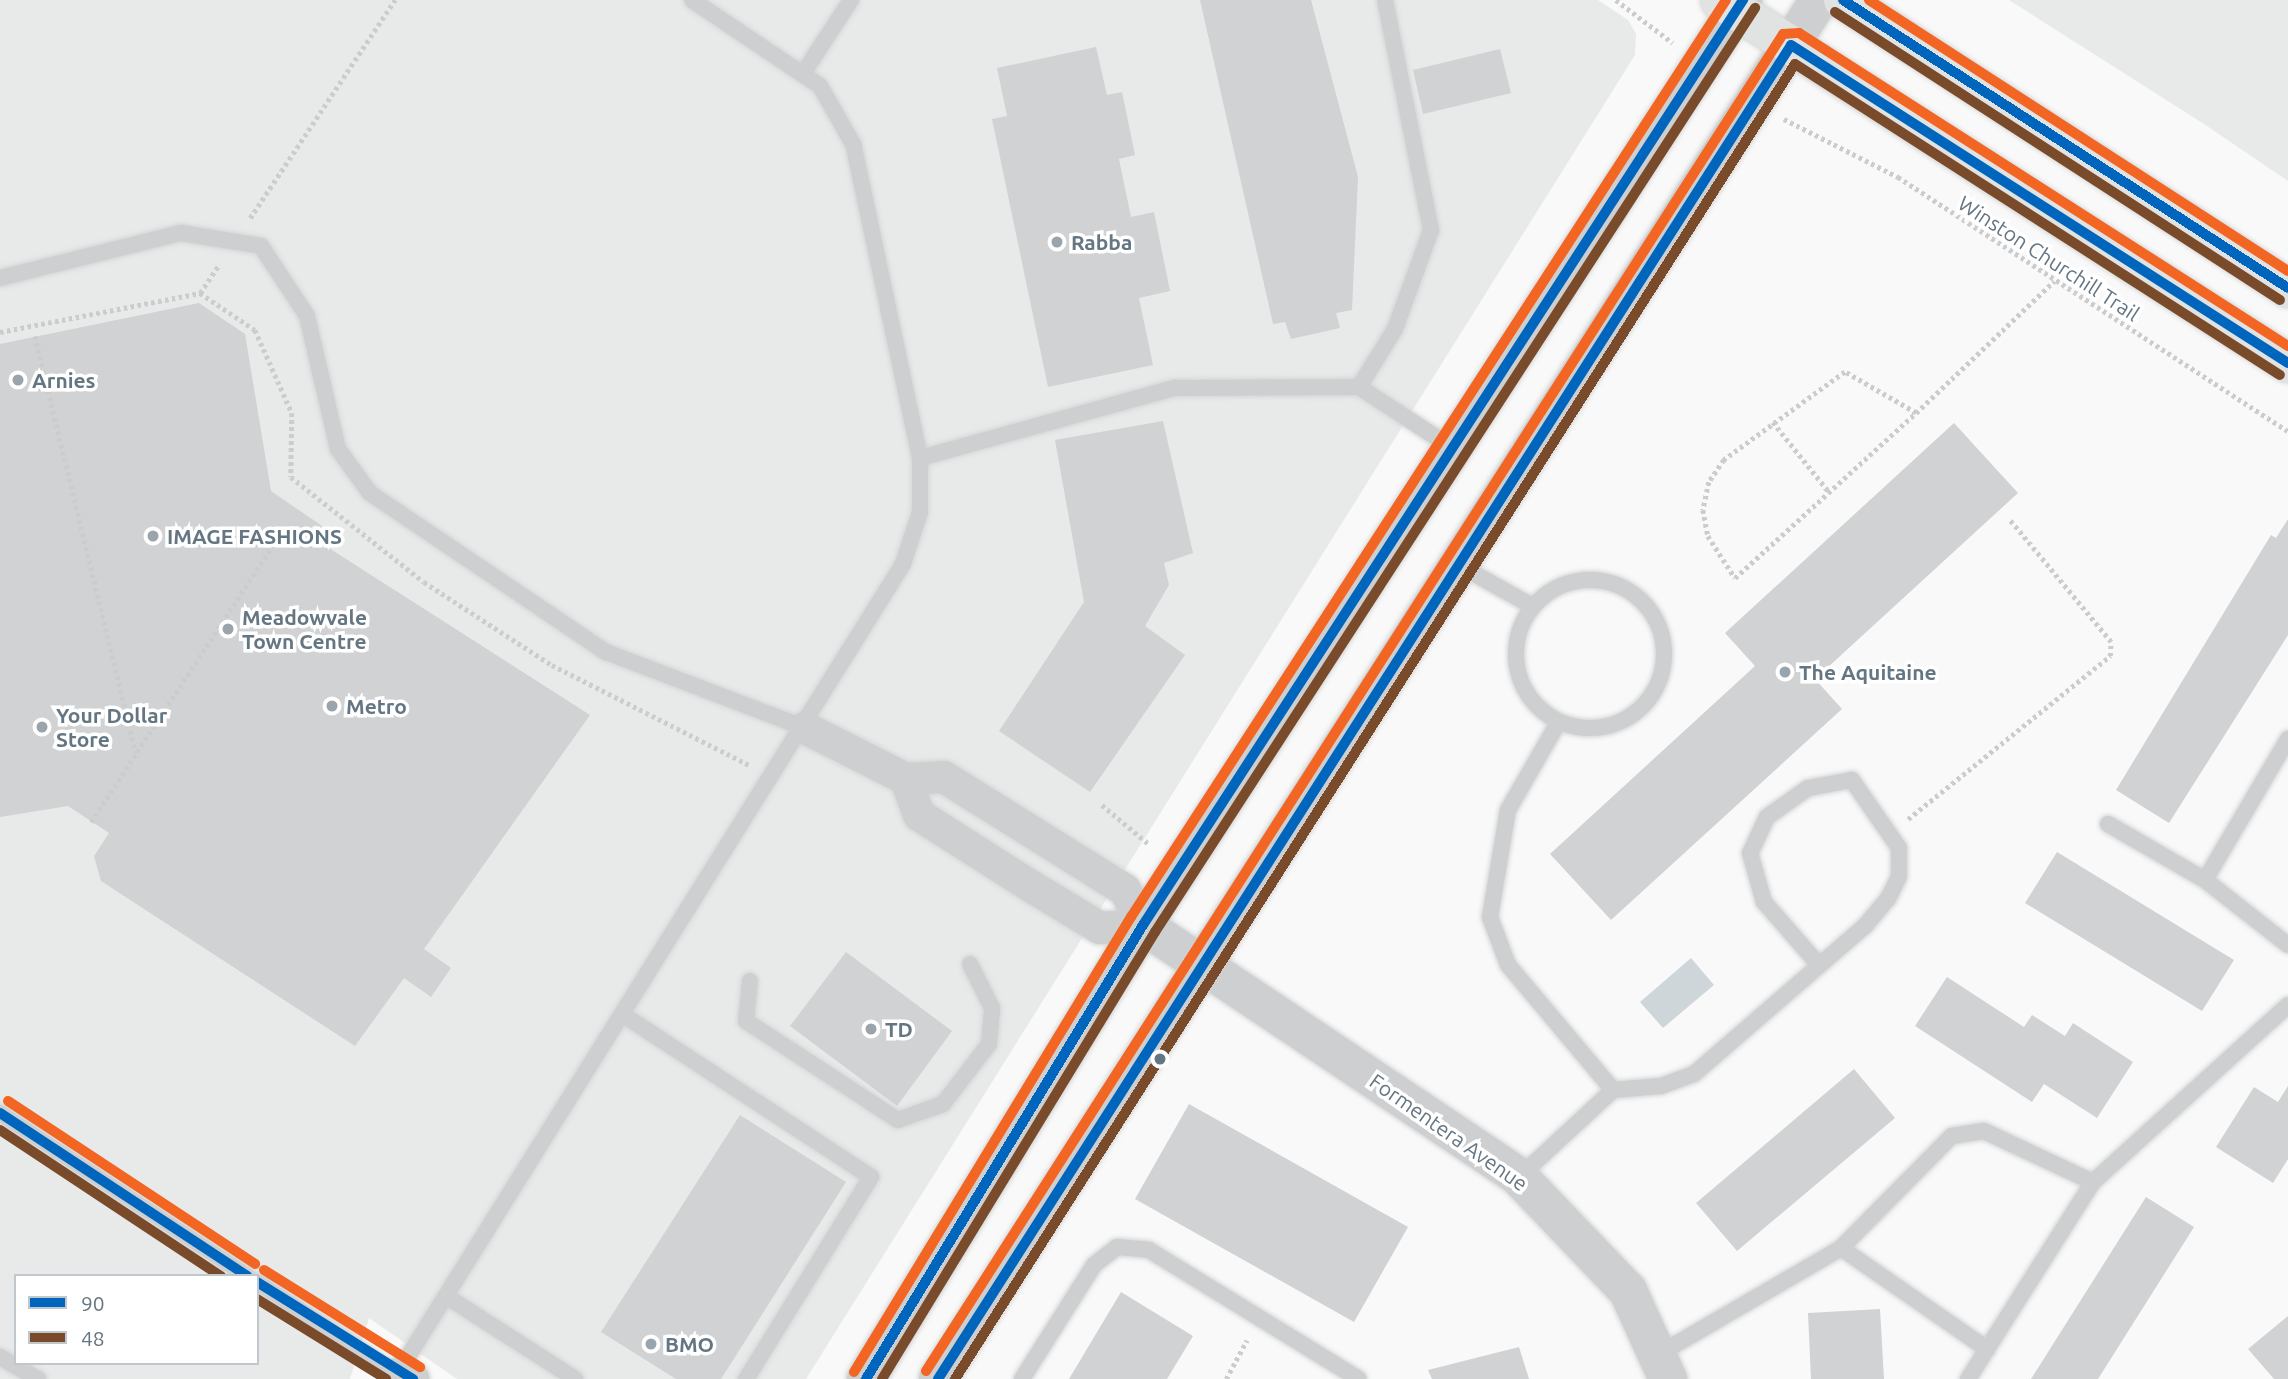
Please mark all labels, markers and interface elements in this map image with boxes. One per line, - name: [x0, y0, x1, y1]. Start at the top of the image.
- street label: Winston Churchill Trail: [1954, 190, 2144, 326]
- place label: Rabba: [1071, 229, 1132, 255]
- marker: Rabba: [1049, 234, 1065, 250]
- place label: Arnies: [32, 367, 96, 393]
- marker: Arnies: [10, 372, 26, 388]
- place label: IMAGE FASHIONS: [167, 523, 342, 549]
- marker: IMAGE FASHIONS: [145, 528, 161, 544]
- place label: Meadowvale Town Centre: [242, 604, 367, 654]
- marker: Meadowvale Town Centre: [220, 621, 236, 637]
- place label: The Aquitaine: [1799, 659, 1937, 685]
- marker: The Aquitaine: [1777, 664, 1793, 680]
- place label: Metro: [346, 693, 407, 719]
- marker: Metro: [324, 698, 340, 714]
- place label: Your Dollar Store: [56, 702, 167, 752]
- marker: Your Dollar Store: [34, 719, 50, 735]
- place label: TD: [885, 1016, 913, 1042]
- marker: TD: [863, 1021, 879, 1037]
- unlabelled marker: [1153, 1052, 1167, 1066]
- street label: Formentera Avenue: [1365, 1068, 1533, 1196]
- legend: [14, 1274, 259, 1365]
- text: 90: [81, 1291, 105, 1315]
- text: 48: [81, 1326, 105, 1350]
- place label: BMO: [665, 1331, 714, 1357]
- marker: BMO: [643, 1336, 659, 1352]

